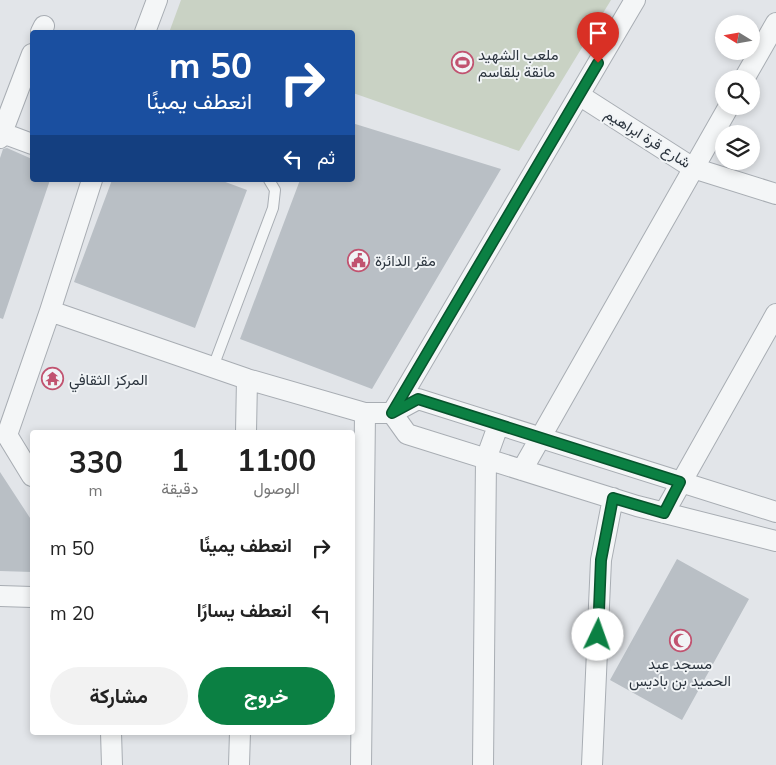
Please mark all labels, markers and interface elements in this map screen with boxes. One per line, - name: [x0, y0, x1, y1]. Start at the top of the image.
- pin: [577, 12, 619, 63]
- north arrow: [715, 15, 760, 60]
- map controls: [715, 15, 760, 170]
- icon: arrive: [584, 19, 612, 47]
- text: 50 m: [169, 43, 252, 87]
- place label: ملعب الشهيد مانقة بلقاسم: [478, 45, 559, 82]
- icon: right: [270, 50, 335, 115]
- sports icon: ملعب الشهيد مانقة بلقاسم: [450, 51, 474, 75]
- button: search: [715, 70, 760, 115]
- text: انعطف يمينًا: [146, 87, 252, 115]
- street label: شارع قرة ابراهيم: [600, 104, 695, 174]
- button: layers: [715, 125, 760, 170]
- icon: left: [279, 145, 307, 173]
- text: ثم: [317, 145, 335, 169]
- public building icon: مقر الدائرة: [347, 248, 371, 272]
- place label: مقر الدائرة: [375, 251, 436, 270]
- temple icon: المركز الثقافي: [41, 367, 65, 391]
- place label: المركز الثقافي: [69, 370, 148, 393]
- text: 1: [171, 441, 189, 479]
- text: 11:00: [237, 441, 316, 479]
- text: 330: [69, 443, 123, 481]
- text: دقيقة: [161, 478, 198, 498]
- text: الوصول: [254, 478, 300, 498]
- text: m: [89, 480, 103, 500]
- text: انعطف يمينًا: [199, 533, 292, 557]
- icon: right: [307, 534, 335, 562]
- text: 50 m: [50, 536, 94, 560]
- text: انعطف يسارًا: [197, 598, 292, 622]
- icon: left: [307, 599, 335, 627]
- text: 20 m: [50, 601, 94, 625]
- position arrow: [571, 608, 623, 660]
- mosque icon: مسجد عبد الحميد بن باديس: [668, 628, 692, 652]
- place label: مسجد عبد الحميد بن باديس: [629, 654, 731, 691]
- button: مشاركة: [50, 667, 188, 725]
- button: خروج: [198, 667, 335, 725]

